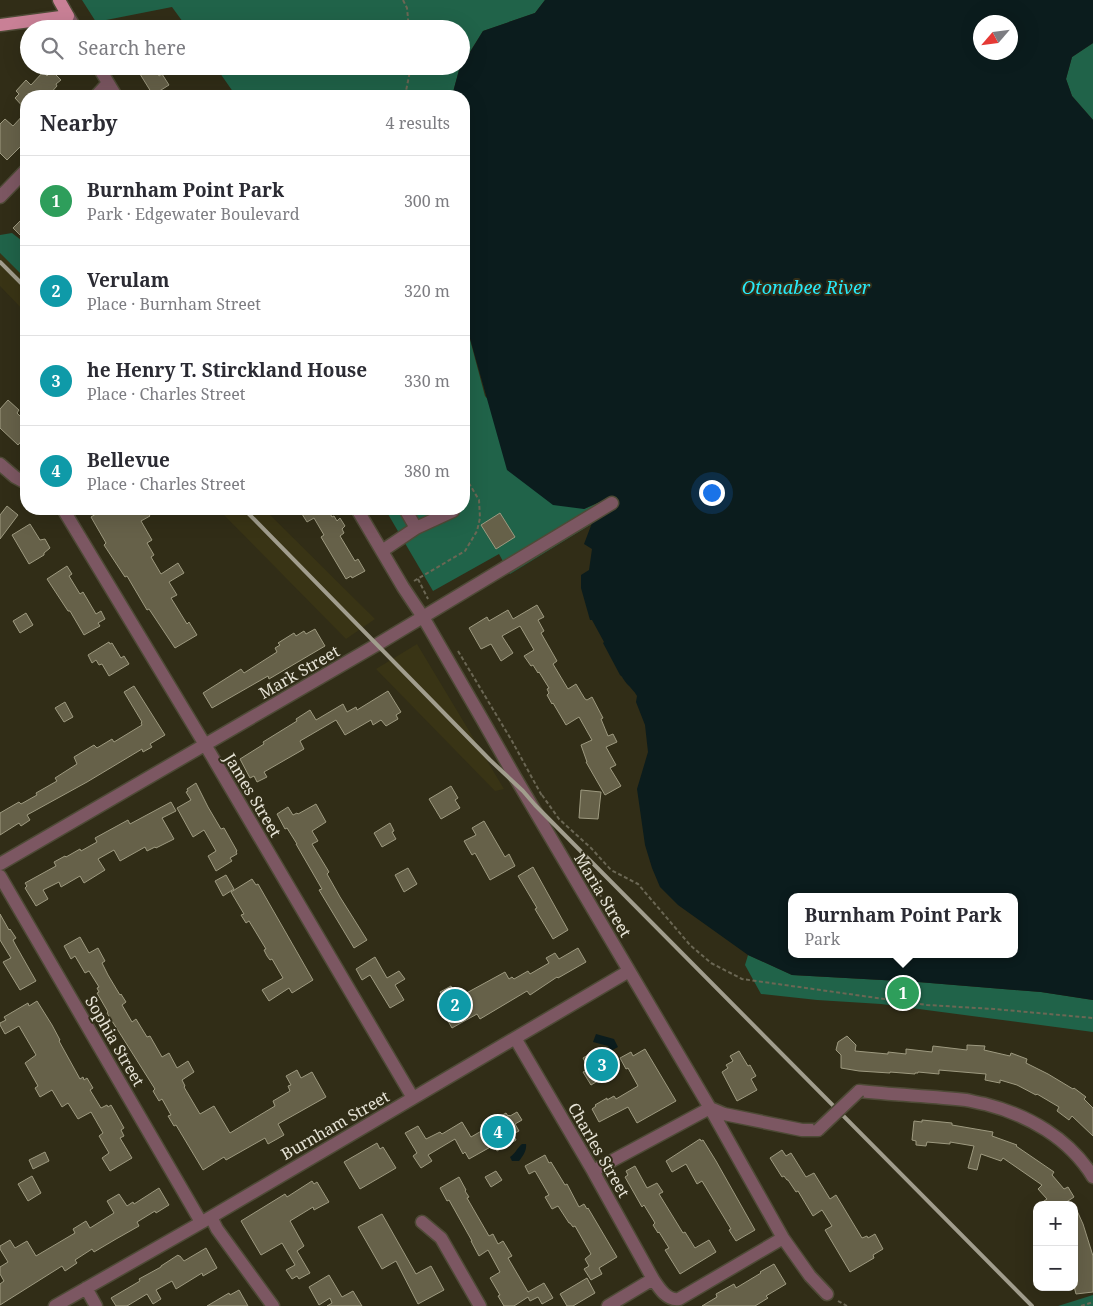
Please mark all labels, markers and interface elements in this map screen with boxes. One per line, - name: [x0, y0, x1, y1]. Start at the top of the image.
- north arrow: [973, 15, 1018, 60]
- search box: [20, 20, 470, 75]
- icon: search: [38, 34, 66, 62]
- text: Search here: [78, 35, 186, 61]
- text: Nearby: [40, 109, 118, 137]
- text: 4 results: [386, 112, 450, 134]
- text: Burnham Point Park: [87, 177, 284, 203]
- text: 1: [51, 190, 61, 212]
- text: 300 m: [404, 190, 450, 212]
- text: Park · Edgewater Boulevard: [87, 203, 300, 225]
- text: Verulam: [87, 267, 169, 293]
- water label: Otonabee River: [742, 275, 871, 299]
- text: 2: [51, 280, 61, 302]
- text: 320 m: [404, 280, 450, 302]
- text: Place · Burnham Street: [87, 293, 261, 315]
- text: he Henry T. Stirckland House: [87, 357, 367, 383]
- text: 3: [51, 370, 61, 392]
- text: 330 m: [404, 370, 450, 392]
- text: Place · Charles Street: [87, 383, 245, 405]
- text: Bellevue: [87, 447, 170, 473]
- text: 4: [51, 460, 61, 482]
- text: 380 m: [404, 460, 450, 482]
- text: Place · Charles Street: [87, 473, 245, 495]
- your location: [699, 480, 725, 506]
- street label: Mark Street: [255, 640, 344, 704]
- street label: James Street: [219, 748, 287, 841]
- street label: Maria Street: [569, 849, 637, 941]
- popup: [788, 893, 1018, 958]
- text: Burnham Point Park: [804, 902, 1002, 928]
- text: Park: [804, 928, 840, 950]
- pin: 1: [887, 974, 919, 1012]
- pin: 2: [439, 986, 471, 1024]
- street label: Sophia Street: [80, 992, 150, 1090]
- pin: 3: [586, 1046, 618, 1084]
- street label: Burnham Street: [277, 1085, 393, 1165]
- street label: Charles Street: [563, 1099, 635, 1202]
- pin: 4: [482, 1113, 514, 1151]
- map controls: [1033, 1201, 1078, 1291]
- button: +: [1033, 1201, 1078, 1246]
- button: −: [1033, 1246, 1078, 1291]

